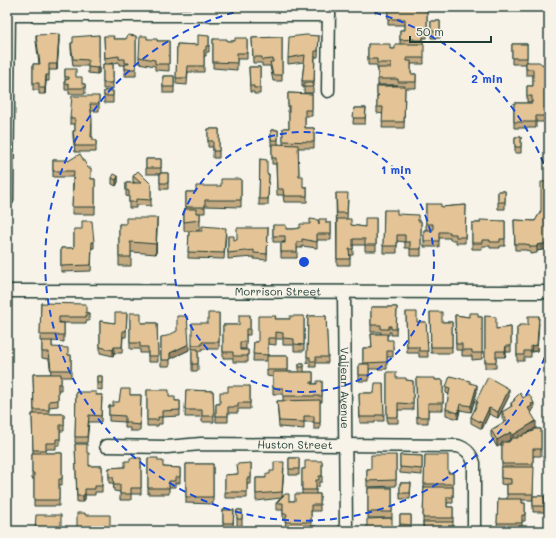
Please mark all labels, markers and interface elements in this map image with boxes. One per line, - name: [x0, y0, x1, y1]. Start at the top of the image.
- scale bar: [410, 18, 491, 44]
- text: 50 m: [416, 23, 444, 39]
- text: 2 min: [471, 70, 503, 86]
- text: 1 min: [381, 161, 411, 177]
- centre of rings: [297, 255, 311, 269]
- street label: Morrison Street: [235, 283, 321, 299]
- street label: Valjean Avenue: [337, 347, 353, 429]
- street label: Huston Street: [257, 436, 333, 452]

